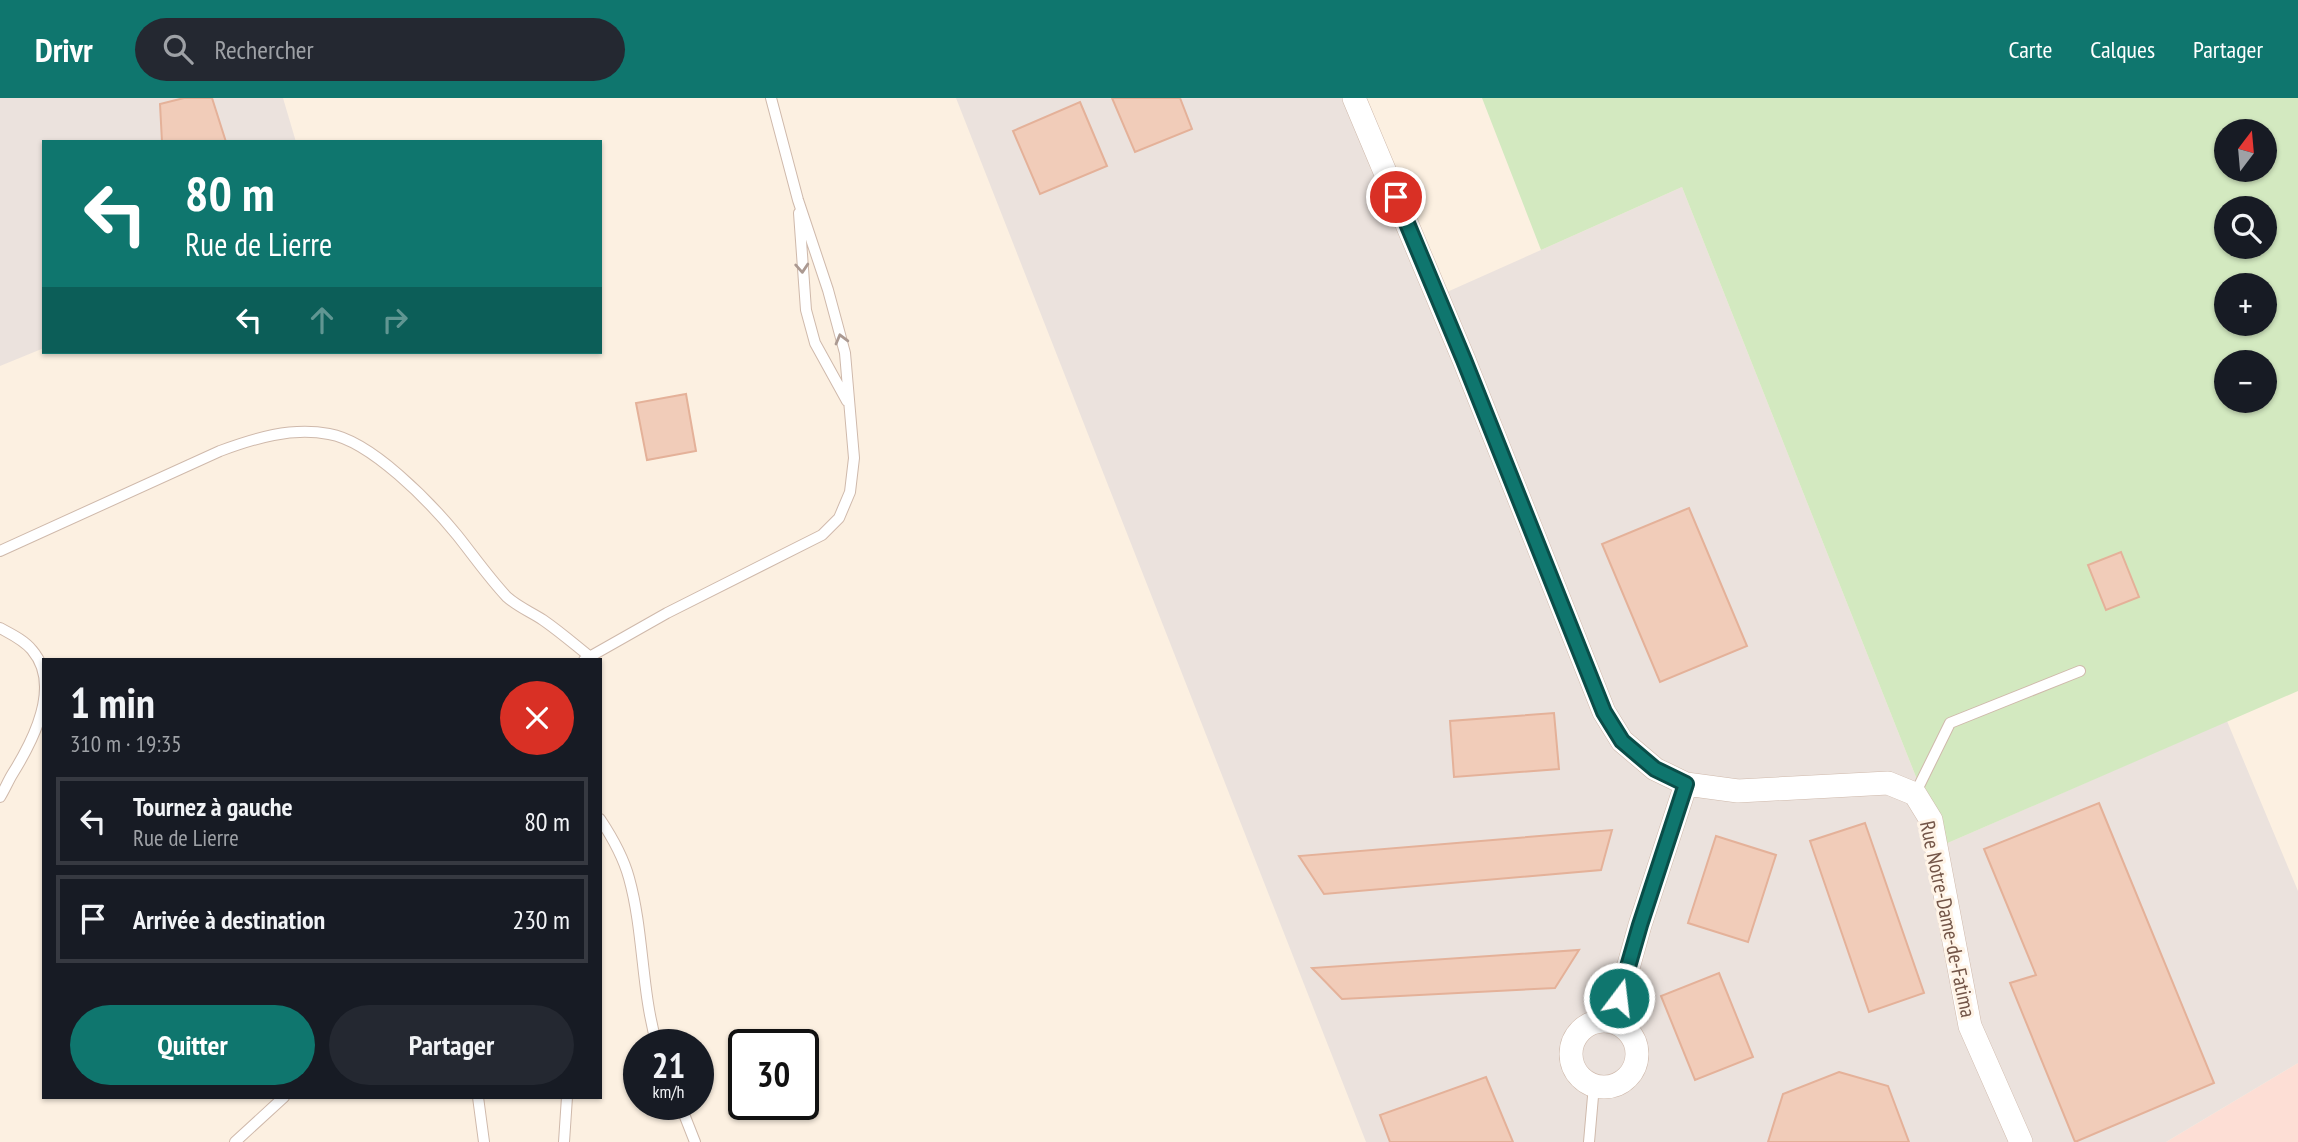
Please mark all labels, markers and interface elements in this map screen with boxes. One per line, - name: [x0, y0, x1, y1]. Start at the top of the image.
- search box: [135, 18, 625, 81]
- text: Drivr: [35, 28, 93, 71]
- icon: search: [159, 30, 197, 68]
- text: Rechercher: [215, 33, 314, 66]
- text: Carte: [2009, 34, 2052, 65]
- text: Calques: [2090, 34, 2155, 65]
- text: Partager: [2193, 34, 2263, 65]
- north arrow: [2214, 119, 2277, 182]
- map controls: [2214, 119, 2277, 413]
- text: 80 m: [185, 161, 274, 225]
- pin: [1366, 167, 1426, 227]
- icon: left: [70, 168, 161, 259]
- icon: arrive: [1377, 178, 1415, 216]
- button: search: [2214, 196, 2277, 259]
- text: Rue de Lierre: [185, 223, 332, 265]
- one-way arrow: [795, 263, 810, 274]
- button: +: [2214, 273, 2277, 336]
- icon: left: [230, 301, 268, 339]
- icon: ahead: [303, 301, 341, 339]
- icon: right: [376, 301, 414, 339]
- one-way arrow: [835, 333, 849, 345]
- button: −: [2214, 350, 2277, 413]
- text: 1 min: [70, 675, 155, 730]
- button: close: [500, 681, 574, 755]
- text: 310 m · 19:35: [70, 729, 182, 758]
- text: Tournez à gauche: [133, 790, 293, 823]
- icon: left: [74, 802, 112, 840]
- text: 80 m: [524, 805, 570, 838]
- street label: Rue Notre-Dame-de-Fatima: [1914, 818, 1982, 1020]
- text: Rue de Lierre: [133, 823, 239, 852]
- icon: arrive: [74, 900, 112, 938]
- text: Arrivée à destination: [133, 903, 325, 936]
- text: 230 m: [512, 903, 570, 936]
- position arrow: [1582, 961, 1656, 1035]
- button: Quitter: [70, 1005, 315, 1085]
- button: Partager: [329, 1005, 574, 1085]
- speed limit sign: 30: [728, 1029, 819, 1120]
- text: 21: [652, 1042, 685, 1088]
- text: km/h: [653, 1080, 684, 1103]

